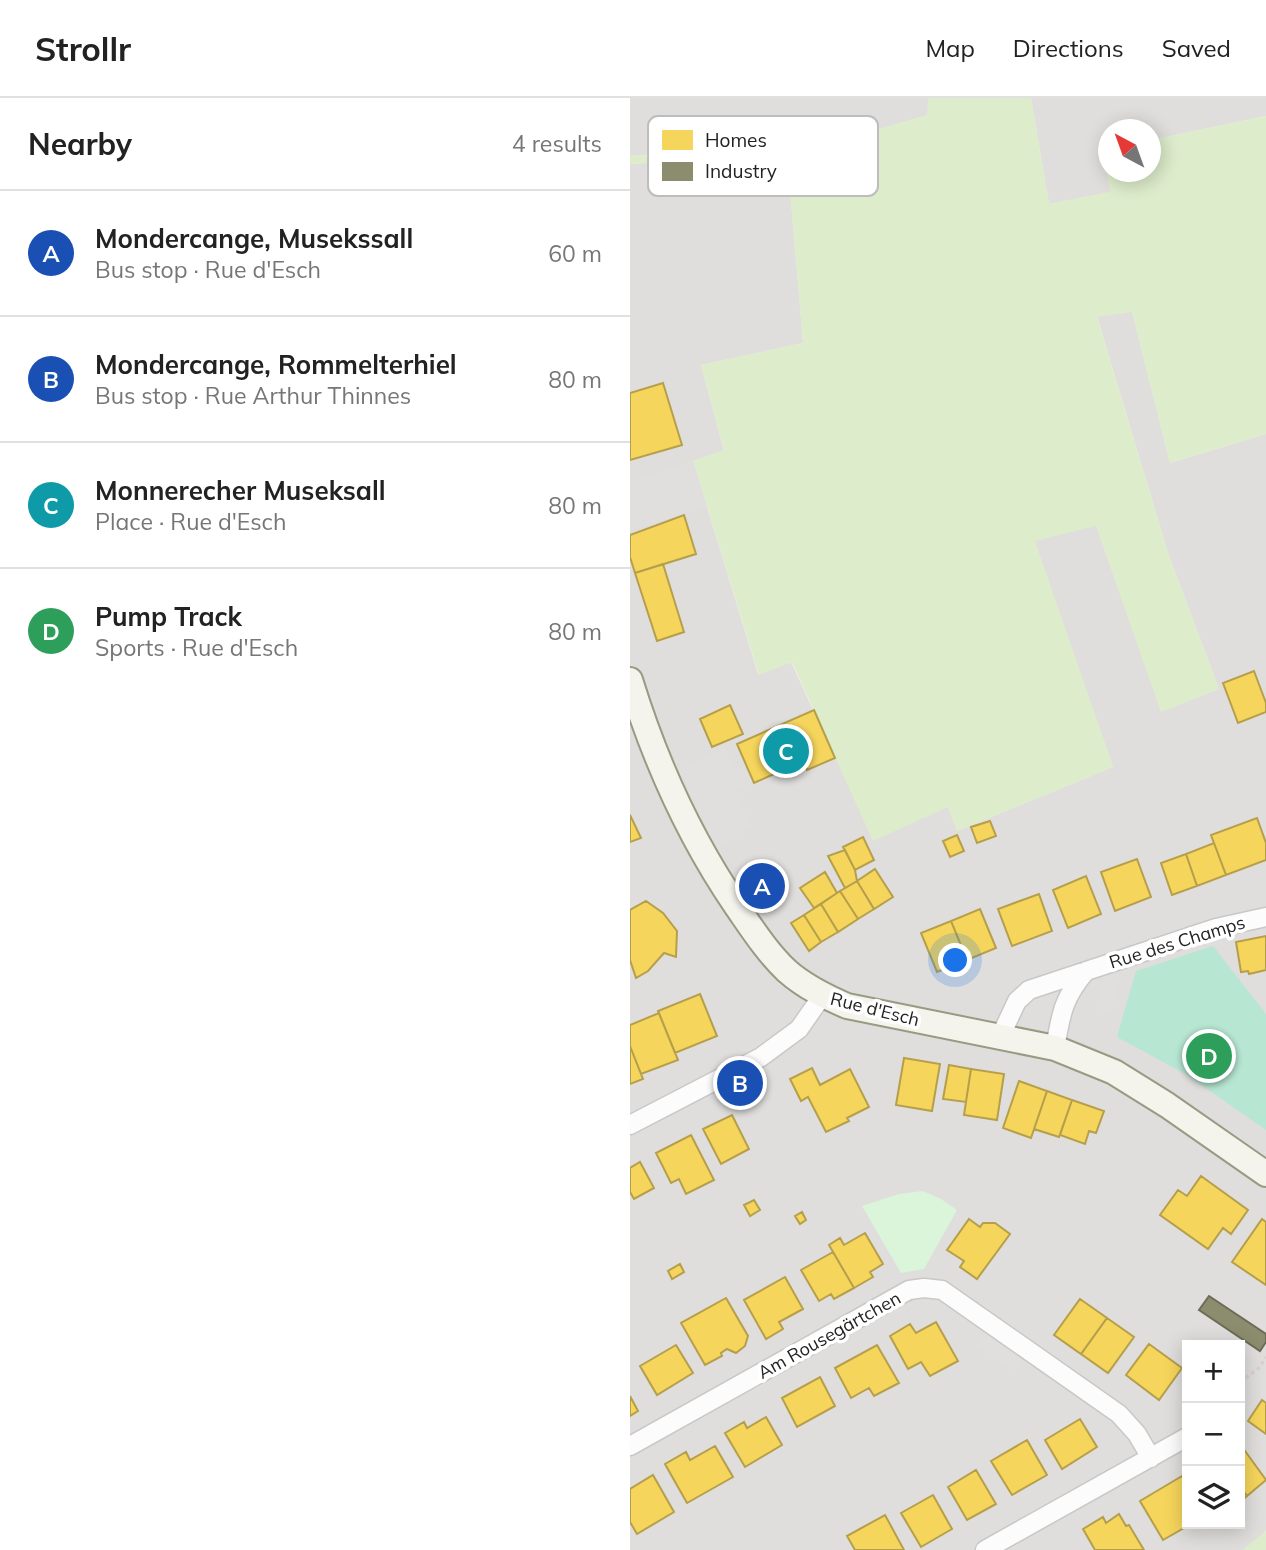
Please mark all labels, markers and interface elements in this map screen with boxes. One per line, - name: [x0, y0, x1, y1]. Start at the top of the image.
- text: Strollr: [35, 28, 131, 69]
- text: Map: [925, 33, 975, 63]
- text: Directions: [1013, 33, 1124, 63]
- text: Saved: [1162, 33, 1231, 63]
- legend: [648, 116, 878, 196]
- north arrow: [1098, 119, 1161, 182]
- text: Nearby: [28, 125, 132, 163]
- text: Homes: [705, 128, 767, 152]
- text: 4 results: [512, 129, 602, 158]
- text: Industry: [705, 159, 777, 183]
- text: Mondercange, Musekssall: [95, 222, 413, 255]
- text: A: [42, 239, 60, 268]
- text: 60 m: [548, 239, 602, 268]
- text: Bus stop · Rue d'Esch: [95, 255, 321, 284]
- text: Mondercange, Rommelterhiel: [95, 348, 457, 381]
- text: B: [43, 365, 59, 394]
- text: 80 m: [548, 365, 602, 394]
- text: Bus stop · Rue Arthur Thinnes: [95, 381, 411, 410]
- text: Monnerecher Museksall: [95, 474, 386, 507]
- text: C: [43, 491, 59, 520]
- text: 80 m: [548, 491, 602, 520]
- text: Place · Rue d'Esch: [95, 507, 286, 536]
- text: Pump Track: [95, 600, 242, 633]
- text: D: [42, 617, 60, 646]
- text: 80 m: [548, 617, 602, 646]
- text: Sports · Rue d'Esch: [95, 633, 298, 662]
- pin: C: [763, 725, 809, 777]
- pin: A: [739, 860, 785, 912]
- street label: Rue des Champs: [1106, 910, 1248, 974]
- your location: [938, 943, 972, 977]
- street label: Rue d'Esch: [828, 987, 922, 1031]
- pin: D: [1186, 1030, 1232, 1082]
- pin: B: [717, 1057, 763, 1109]
- street label: Am Rousegärtchen: [753, 1286, 905, 1384]
- map controls: [1182, 1340, 1245, 1529]
- button: +: [1182, 1340, 1245, 1403]
- button: −: [1182, 1403, 1245, 1466]
- button: layers: [1182, 1466, 1245, 1529]

